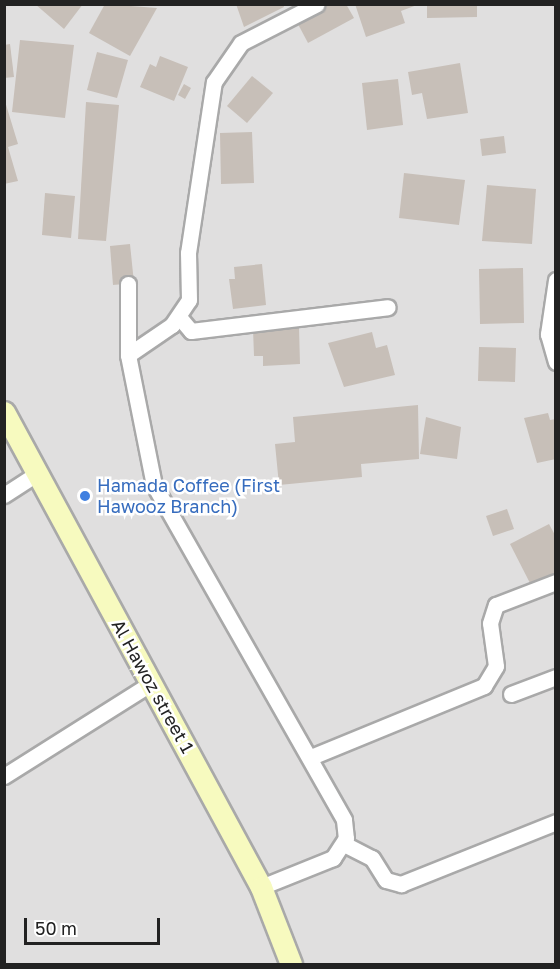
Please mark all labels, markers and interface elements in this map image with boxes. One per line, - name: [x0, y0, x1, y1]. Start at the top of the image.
- place label: Hamada Coffee (First Hawooz Branch): [97, 475, 280, 518]
- marker: Hamada Coffee (First Hawooz Branch): [78, 489, 92, 503]
- street label: Al Hawoz street 1: [107, 615, 199, 757]
- scale bar: [27, 906, 164, 944]
- text: 50 m: [35, 917, 77, 939]

